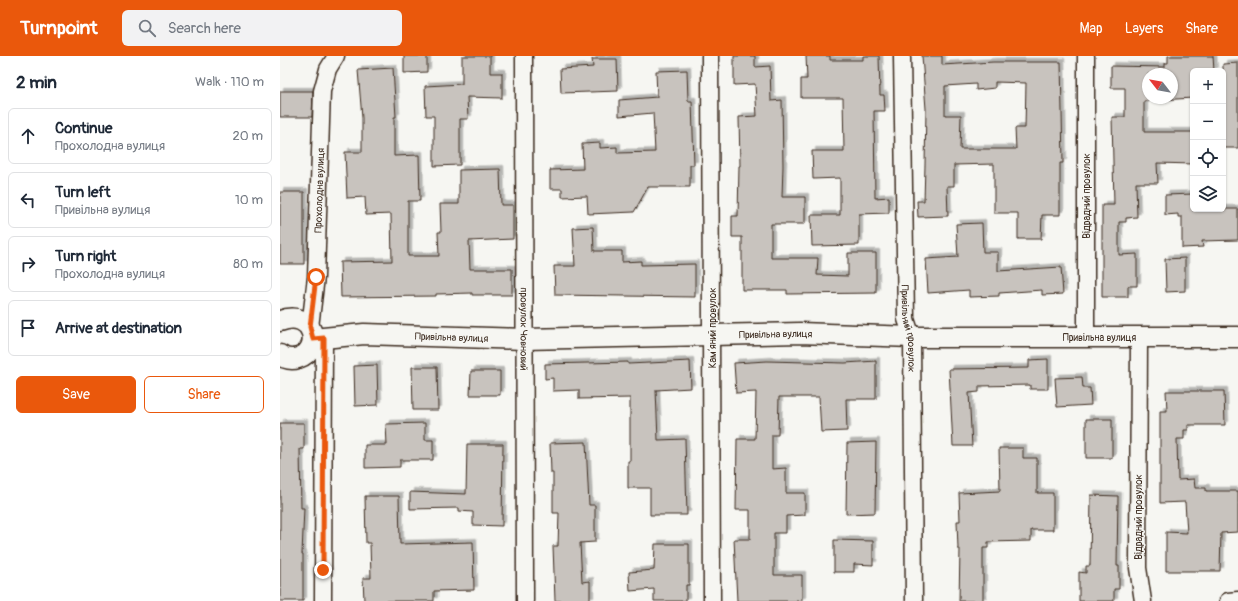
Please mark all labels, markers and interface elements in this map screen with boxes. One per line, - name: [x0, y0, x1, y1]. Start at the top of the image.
- search box: [122, 10, 402, 46]
- text: Turnpoint: [20, 16, 98, 40]
- icon: search: [136, 17, 158, 39]
- text: Search here: [168, 19, 241, 38]
- text: Map: [1080, 20, 1103, 37]
- text: Layers: [1125, 20, 1163, 37]
- text: Share: [1185, 20, 1218, 37]
- north arrow: [1142, 68, 1178, 104]
- map controls: [1190, 68, 1226, 212]
- button: +: [1190, 68, 1226, 104]
- text: 2 min: [16, 72, 57, 93]
- text: Walk · 110 m: [195, 74, 264, 90]
- button: −: [1190, 104, 1226, 140]
- text: Continue: [55, 119, 113, 138]
- icon: ahead: [17, 125, 39, 147]
- text: 20 m: [232, 128, 263, 144]
- text: Прохолодна вулиця: [55, 138, 165, 154]
- button: locate: [1190, 140, 1226, 176]
- street label: Прохолодна вулиця: [312, 148, 327, 233]
- street label: Відрадний провулок: [1081, 153, 1093, 239]
- button: layers: [1190, 176, 1226, 212]
- text: Turn left: [55, 183, 111, 202]
- icon: left: [17, 189, 39, 211]
- text: 10 m: [235, 192, 263, 208]
- text: Привільна вулиця: [55, 202, 150, 218]
- text: Turn right: [55, 247, 116, 266]
- icon: right: [17, 253, 39, 275]
- text: 80 m: [233, 256, 263, 272]
- text: Прохолодна вулиця: [55, 266, 165, 282]
- route start: [307, 268, 325, 286]
- street label: Привільний провулок: [898, 285, 917, 372]
- street label: провулок Човновий: [517, 287, 530, 371]
- street label: Камʼяний провулок: [707, 288, 719, 368]
- icon: arrive: [17, 317, 39, 339]
- text: Arrive at destination: [55, 319, 182, 338]
- street label: Привільна вулиця: [739, 328, 813, 341]
- street label: Привільна вулиця: [415, 331, 489, 345]
- street label: Привільна вулиця: [1063, 332, 1137, 344]
- button: Save: [16, 376, 136, 413]
- button: Share: [144, 376, 264, 413]
- street label: Відрадний провулок: [1133, 474, 1145, 560]
- route end: [314, 561, 332, 579]

